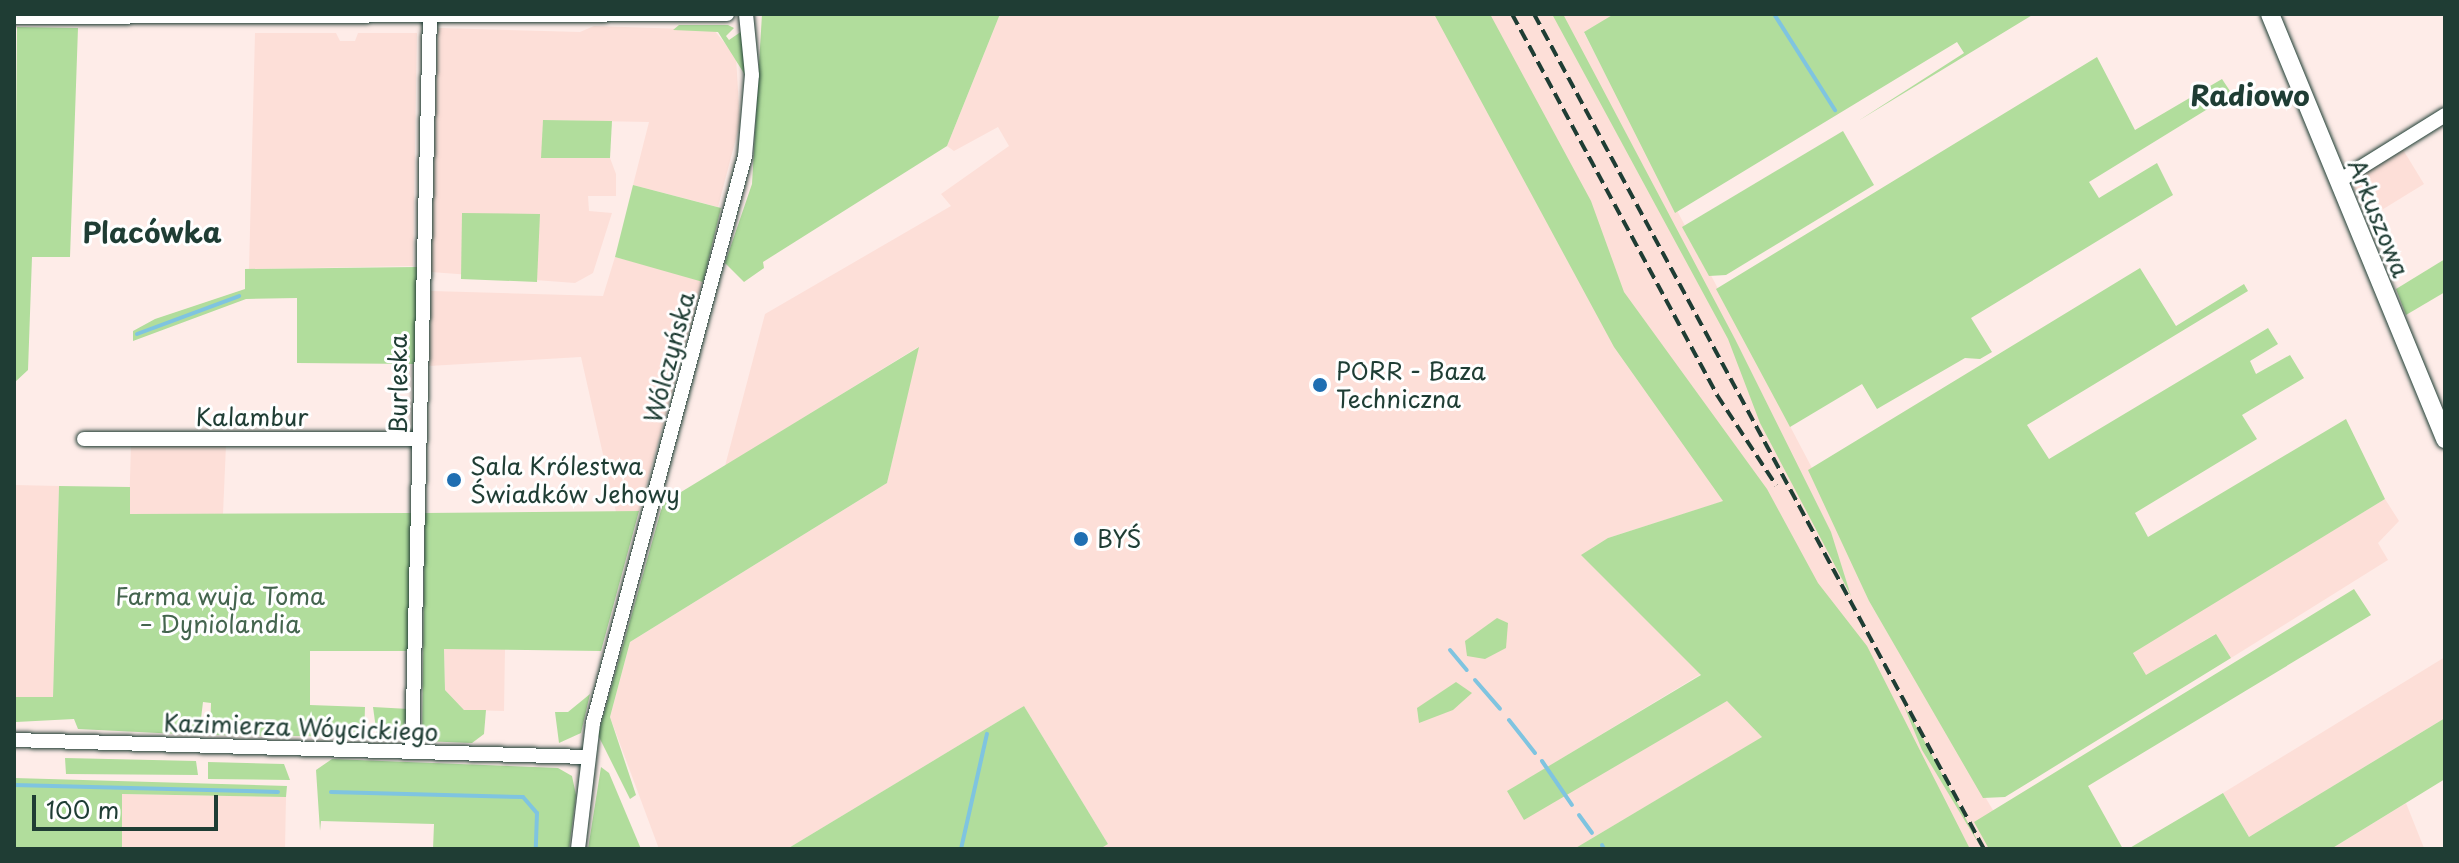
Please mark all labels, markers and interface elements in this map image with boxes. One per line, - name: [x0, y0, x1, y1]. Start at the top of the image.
- district label: Radiowo: [2190, 78, 2310, 112]
- street label: Arkuszowa: [2342, 155, 2416, 281]
- district label: Placówka: [82, 215, 222, 249]
- street label: Wólczyńska: [638, 288, 700, 426]
- street label: Burleska: [384, 334, 412, 434]
- place label: PORR - Baza Techniczna: [1336, 357, 1487, 413]
- marker: PORR - Baza Techniczna: [1311, 376, 1329, 394]
- street label: Kalambur: [195, 403, 309, 431]
- place label: Sala Królestwa Świadków Jehowy: [470, 452, 681, 508]
- marker: Sala Królestwa Świadków Jehowy: [445, 471, 463, 489]
- place label: BYŚ: [1097, 525, 1141, 553]
- marker: BYŚ: [1072, 530, 1090, 548]
- park label: Farma wuja Toma – Dyniolandia: [115, 582, 325, 638]
- street label: Kazimierza Wóycickiego: [163, 708, 439, 746]
- scale bar: [36, 779, 222, 829]
- text: 100 m: [46, 791, 119, 827]

